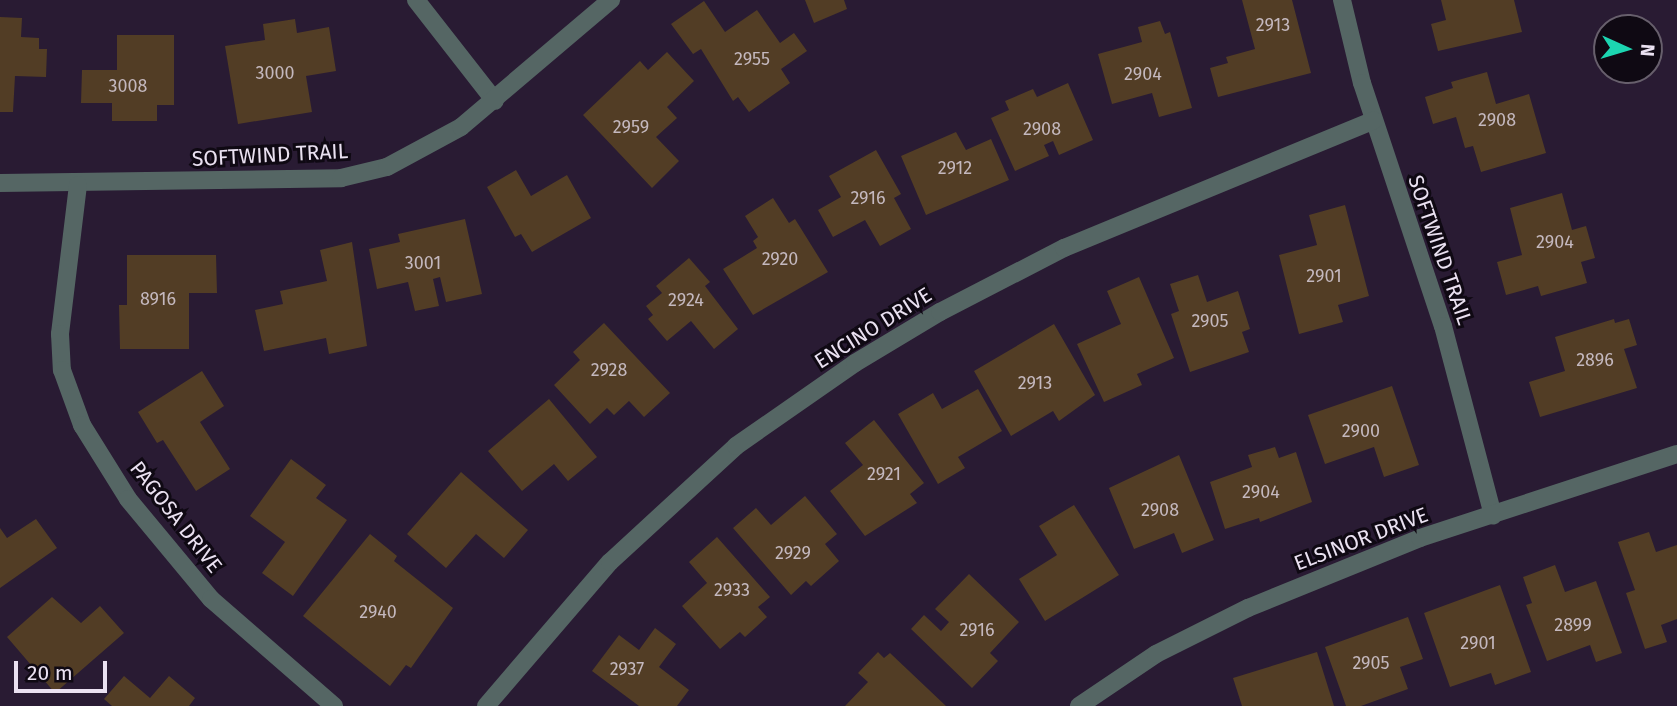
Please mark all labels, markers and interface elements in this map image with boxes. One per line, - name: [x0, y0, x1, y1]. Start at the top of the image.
- house number: 2913: [1256, 14, 1290, 36]
- north arrow: [1593, 14, 1663, 84]
- text: N: [1636, 43, 1659, 57]
- house number: 2955: [734, 48, 770, 70]
- house number: 3000: [255, 62, 295, 84]
- house number: 2904: [1124, 63, 1162, 85]
- house number: 3008: [109, 75, 147, 97]
- house number: 2908: [1478, 109, 1516, 131]
- house number: 2959: [613, 116, 649, 138]
- house number: 2908: [1023, 118, 1061, 140]
- street label: SOFTWIND TRAIL: [191, 138, 349, 172]
- house number: 2912: [938, 157, 972, 179]
- street label: SOFTWIND TRAIL: [1403, 172, 1477, 328]
- house number: 2916: [850, 187, 886, 209]
- house number: 2904: [1536, 231, 1574, 253]
- house number: 2920: [762, 248, 798, 270]
- house number: 3001: [405, 252, 441, 274]
- house number: 2901: [1306, 265, 1342, 287]
- street label: ENCINO DRIVE: [810, 282, 936, 374]
- house number: 8916: [140, 288, 176, 310]
- house number: 2924: [668, 289, 704, 311]
- house number: 2905: [1191, 310, 1229, 332]
- house number: 2896: [1576, 349, 1614, 371]
- house number: 2928: [591, 359, 627, 381]
- house number: 2913: [1018, 372, 1052, 394]
- house number: 2900: [1342, 420, 1380, 442]
- street label: PAGOSA DRIVE: [125, 456, 227, 578]
- house number: 2921: [867, 463, 901, 485]
- house number: 2904: [1242, 481, 1280, 503]
- house number: 2908: [1141, 499, 1179, 521]
- street label: ELSINOR DRIVE: [1290, 502, 1432, 576]
- house number: 2929: [775, 542, 811, 564]
- house number: 2933: [714, 579, 750, 601]
- house number: 2940: [359, 601, 397, 623]
- house number: 2899: [1554, 614, 1592, 636]
- house number: 2916: [959, 619, 995, 641]
- house number: 2901: [1460, 632, 1496, 654]
- scale bar: [18, 646, 110, 690]
- house number: 2905: [1352, 652, 1390, 674]
- house number: 2937: [610, 658, 644, 680]
- text: 20 m: [27, 660, 73, 686]

